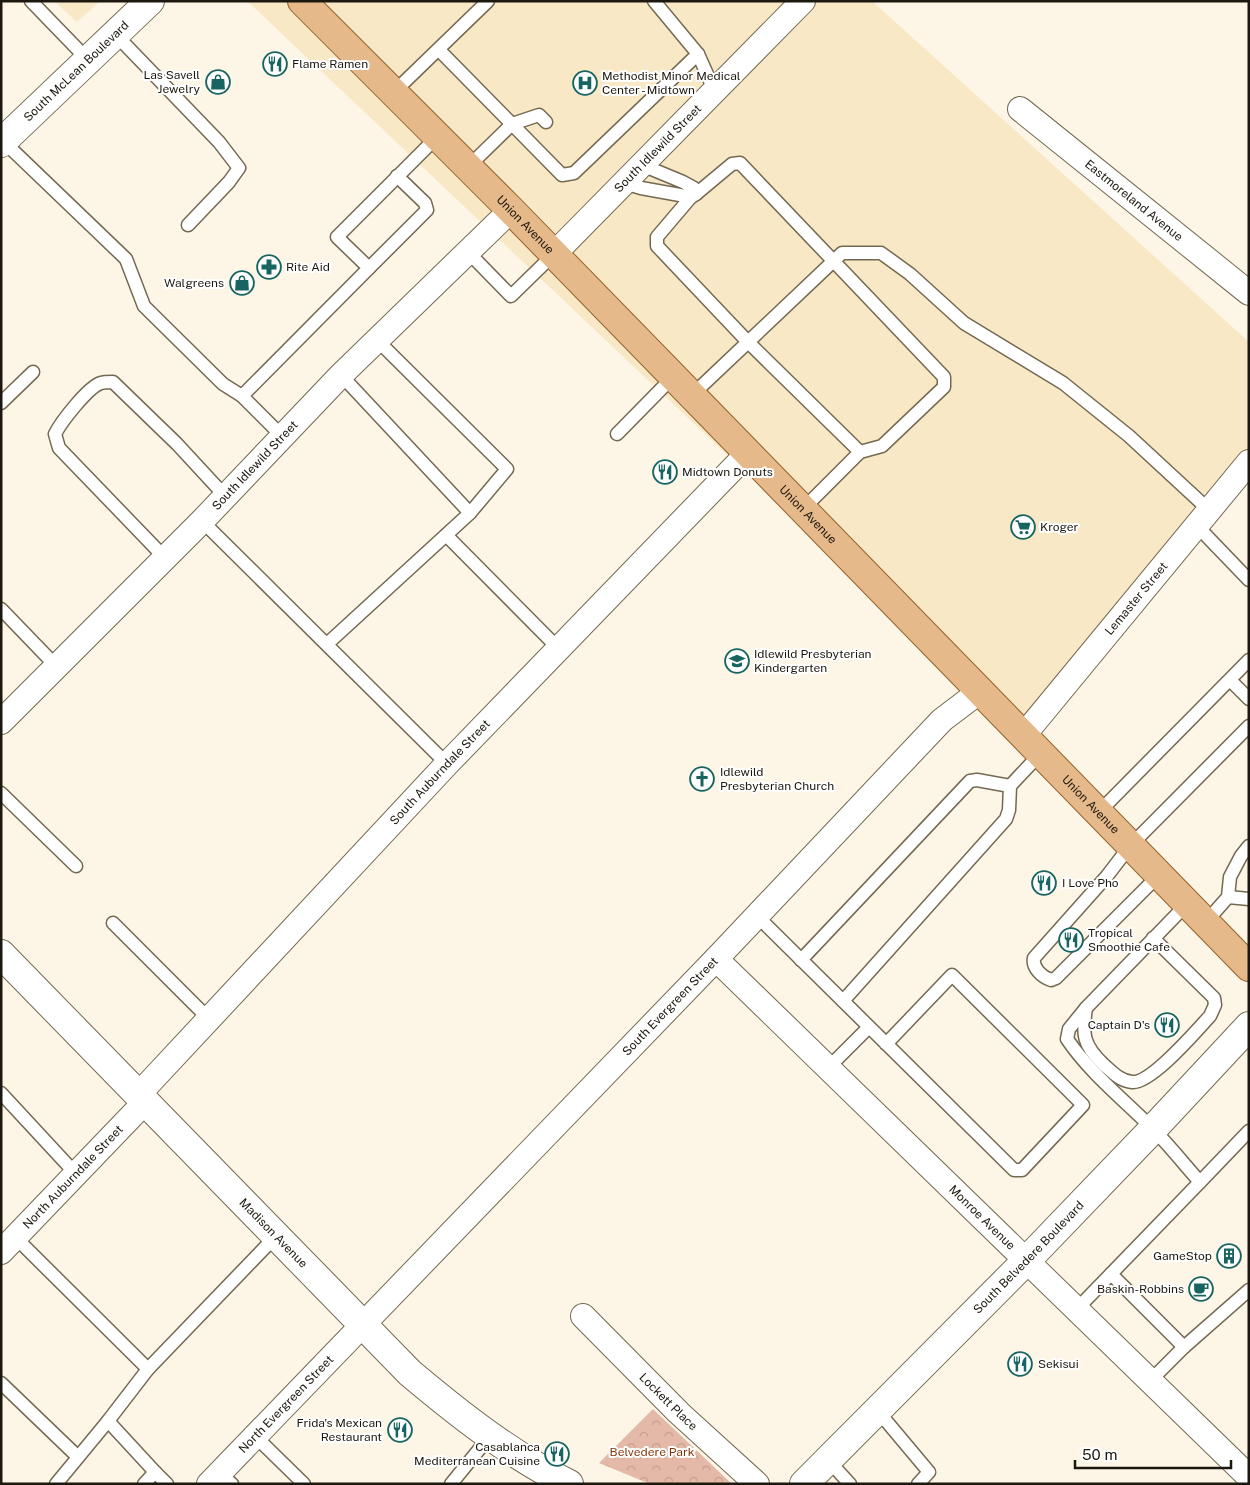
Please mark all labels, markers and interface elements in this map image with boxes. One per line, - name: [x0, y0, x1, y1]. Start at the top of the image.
- street label: South McLean Boulevard: [21, 18, 132, 124]
- restaurant icon: Flame Ramen: [262, 51, 288, 77]
- place label: Flame Ramen: [292, 57, 368, 71]
- place label: Las Savell Jewelry: [143, 68, 201, 96]
- shop icon: Las Savell Jewelry: [205, 69, 231, 95]
- place label: Methodist Minor Medical Center - Midtown: [602, 69, 741, 97]
- hospital icon: Methodist Minor Medical Center - Midtown: [572, 70, 598, 96]
- street label: South Idlewild Street: [611, 101, 704, 195]
- street label: Eastmoreland Avenue: [1082, 157, 1186, 244]
- street label: Union Avenue: [494, 193, 557, 257]
- pharmacy icon: Rite Aid: [256, 254, 282, 280]
- place label: Rite Aid: [286, 260, 330, 274]
- shop icon: Walgreens: [229, 270, 255, 296]
- place label: Walgreens: [164, 276, 224, 290]
- street label: South Idlewild Street: [209, 418, 301, 513]
- restaurant icon: Midtown Donuts: [652, 459, 678, 485]
- place label: Midtown Donuts: [682, 465, 773, 479]
- street label: Union Avenue: [776, 482, 840, 547]
- supermarket icon: Kroger: [1010, 514, 1036, 540]
- place label: Kroger: [1040, 520, 1079, 534]
- street label: Lemaster Street: [1102, 559, 1171, 638]
- place label: Idlewild Presbyterian Kindergarten: [754, 647, 872, 675]
- school or university icon: Idlewild Presbyterian Kindergarten: [724, 648, 750, 674]
- street label: South Auburndale Street: [387, 717, 493, 828]
- place label: Idlewild Presbyterian Church: [720, 765, 834, 793]
- church icon: Idlewild Presbyterian Church: [689, 766, 715, 792]
- street label: Union Avenue: [1059, 772, 1122, 837]
- restaurant icon: I Love Pho: [1031, 870, 1057, 896]
- place label: I Love Pho: [1062, 876, 1119, 890]
- place label: Tropical Smoothie Cafe: [1088, 926, 1170, 954]
- restaurant icon: Tropical Smoothie Cafe: [1058, 927, 1084, 953]
- street label: South Evergreen Street: [620, 954, 721, 1059]
- restaurant icon: Captain D's: [1154, 1012, 1180, 1038]
- place label: Captain D's: [1088, 1018, 1150, 1032]
- street label: North Auburndale Street: [20, 1122, 126, 1232]
- street label: Monroe Avenue: [946, 1182, 1018, 1253]
- street label: Madison Avenue: [236, 1195, 311, 1271]
- street label: South Belvedere Boulevard: [971, 1198, 1087, 1317]
- building icon: GameStop: [1216, 1243, 1242, 1269]
- place label: GameStop: [1153, 1249, 1212, 1263]
- cafe icon: Baskin-Robbins: [1188, 1276, 1214, 1302]
- place label: Baskin-Robbins: [1097, 1282, 1184, 1296]
- restaurant icon: Sekisui: [1007, 1351, 1033, 1377]
- street label: North Evergreen Street: [236, 1352, 337, 1456]
- place label: Sekisui: [1038, 1357, 1079, 1371]
- street label: Lockett Place: [636, 1370, 700, 1433]
- place label: Frida's Mexican Restaurant: [296, 1416, 382, 1444]
- restaurant icon: Frida's Mexican Restaurant: [387, 1417, 413, 1443]
- scale bar: [1075, 1438, 1231, 1470]
- place label: Casablanca Mediterranean Cuisine: [414, 1440, 540, 1468]
- restaurant icon: Casablanca Mediterranean Cuisine: [544, 1441, 570, 1467]
- park label: Belvedere Park: [610, 1445, 695, 1459]
- text: 50 m: [1082, 1446, 1117, 1463]

